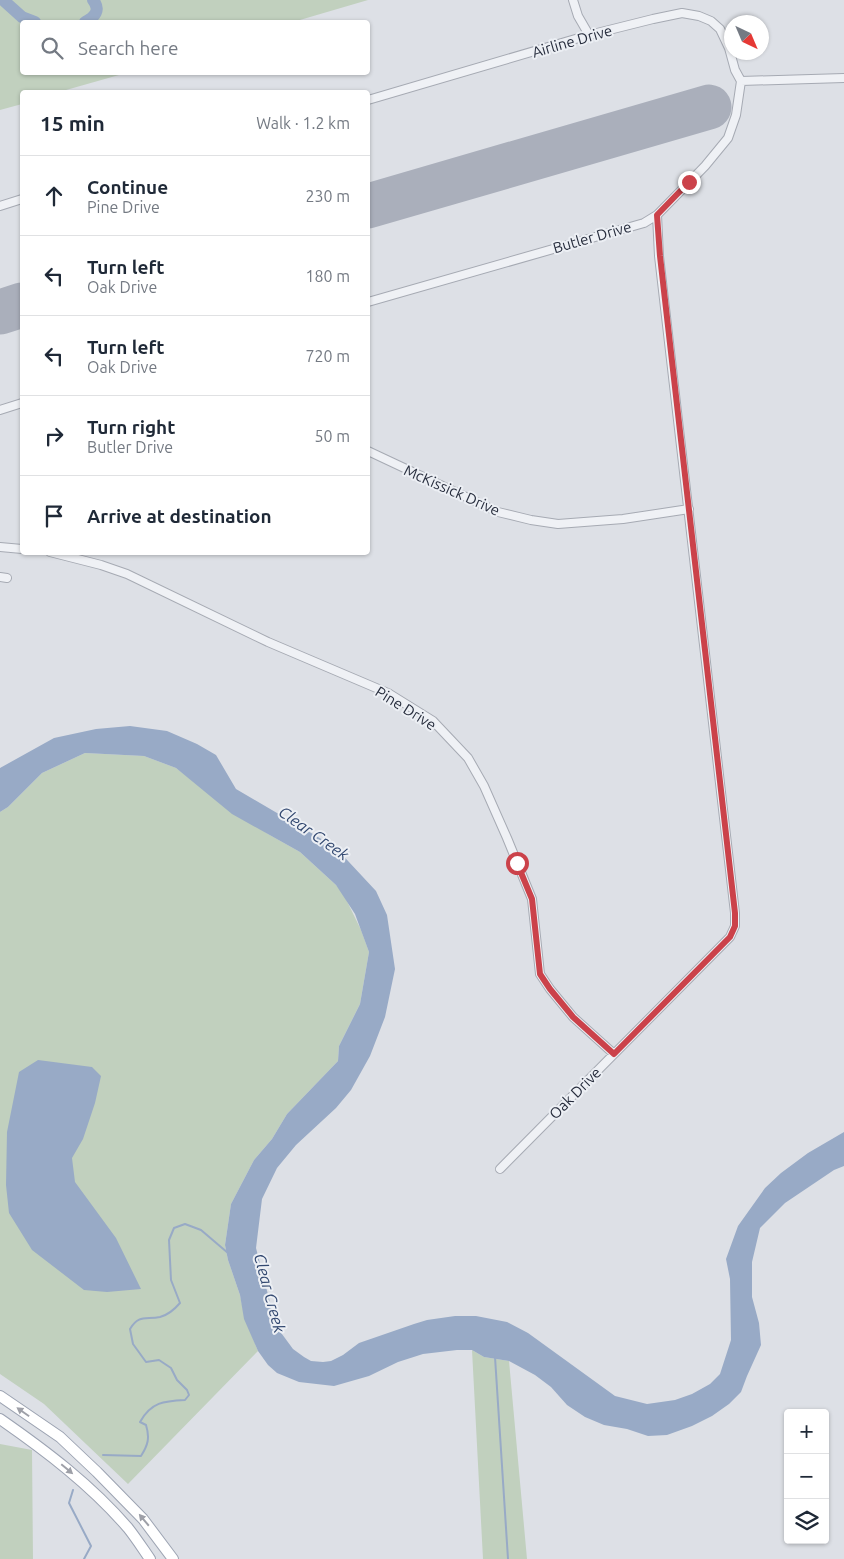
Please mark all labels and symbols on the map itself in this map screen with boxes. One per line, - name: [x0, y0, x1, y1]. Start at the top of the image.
- north arrow: [724, 15, 769, 60]
- street label: Airline Drive: [530, 21, 614, 61]
- route end: [678, 171, 701, 194]
- street label: Butler Drive: [551, 218, 633, 256]
- street label: McKissick Drive: [401, 461, 503, 519]
- street label: Pine Drive: [373, 683, 439, 733]
- water label: Clear Creek: [276, 802, 353, 864]
- route start: [506, 852, 529, 875]
- street label: Oak Drive: [546, 1064, 604, 1122]
- water label: Clear Creek: [251, 1251, 289, 1335]
- one-way arrow: [16, 1407, 30, 1417]
- one-way arrow: [60, 1463, 73, 1474]
- one-way arrow: [138, 1514, 149, 1527]

